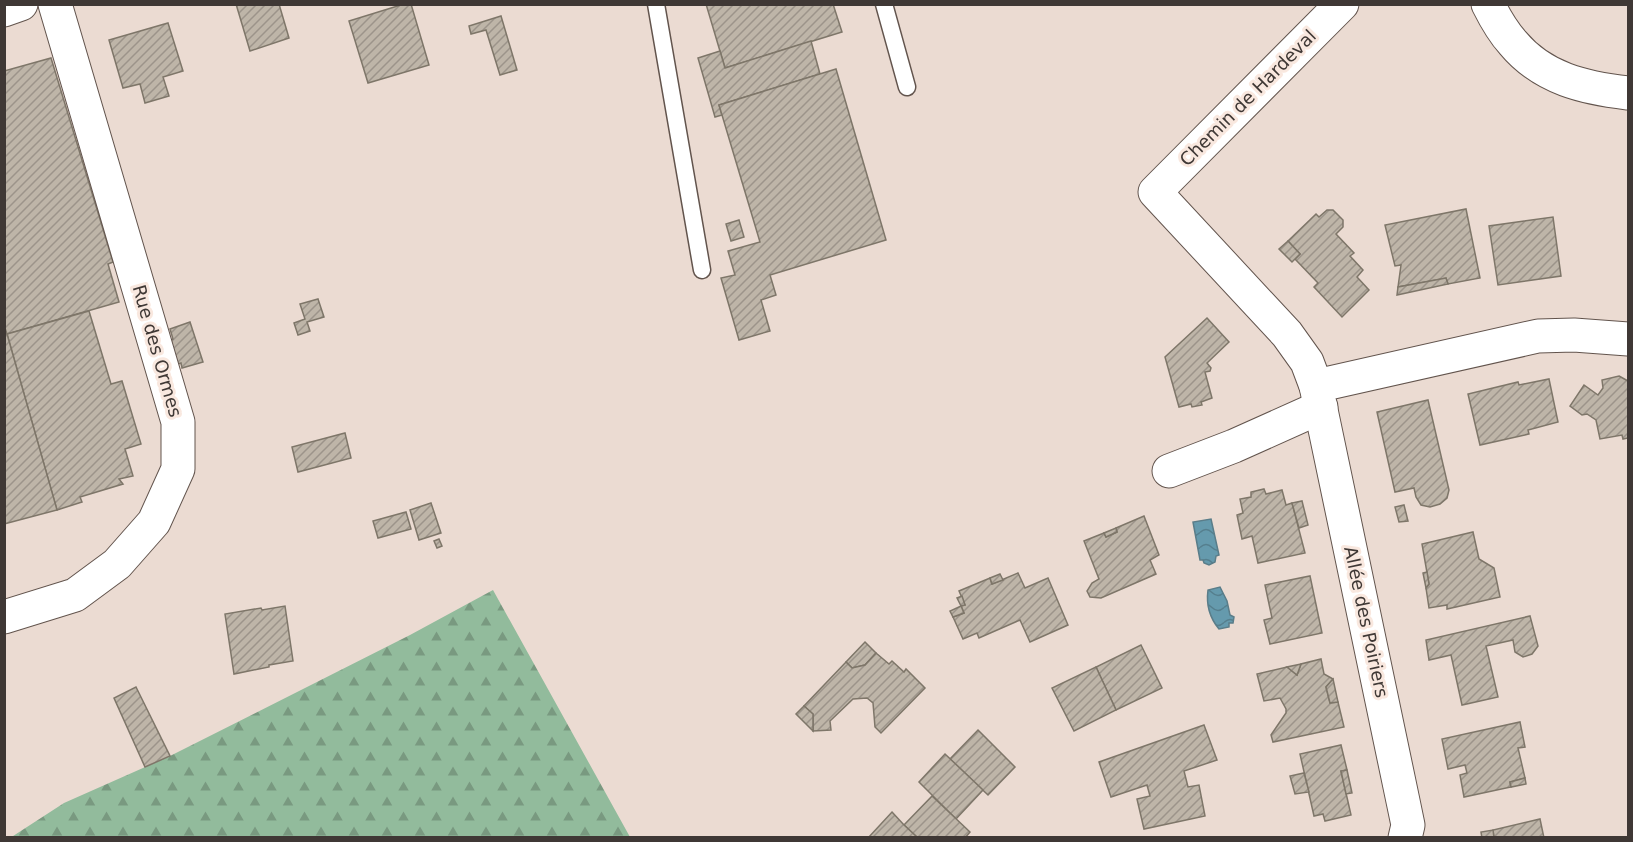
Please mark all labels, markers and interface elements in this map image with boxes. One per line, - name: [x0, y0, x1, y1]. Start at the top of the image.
- street label: Chemin de Hardeval: [1175, 25, 1320, 170]
- street label: Rue des Ormes: [129, 282, 186, 419]
- street label: Allée des Poiriers: [1340, 544, 1393, 700]

